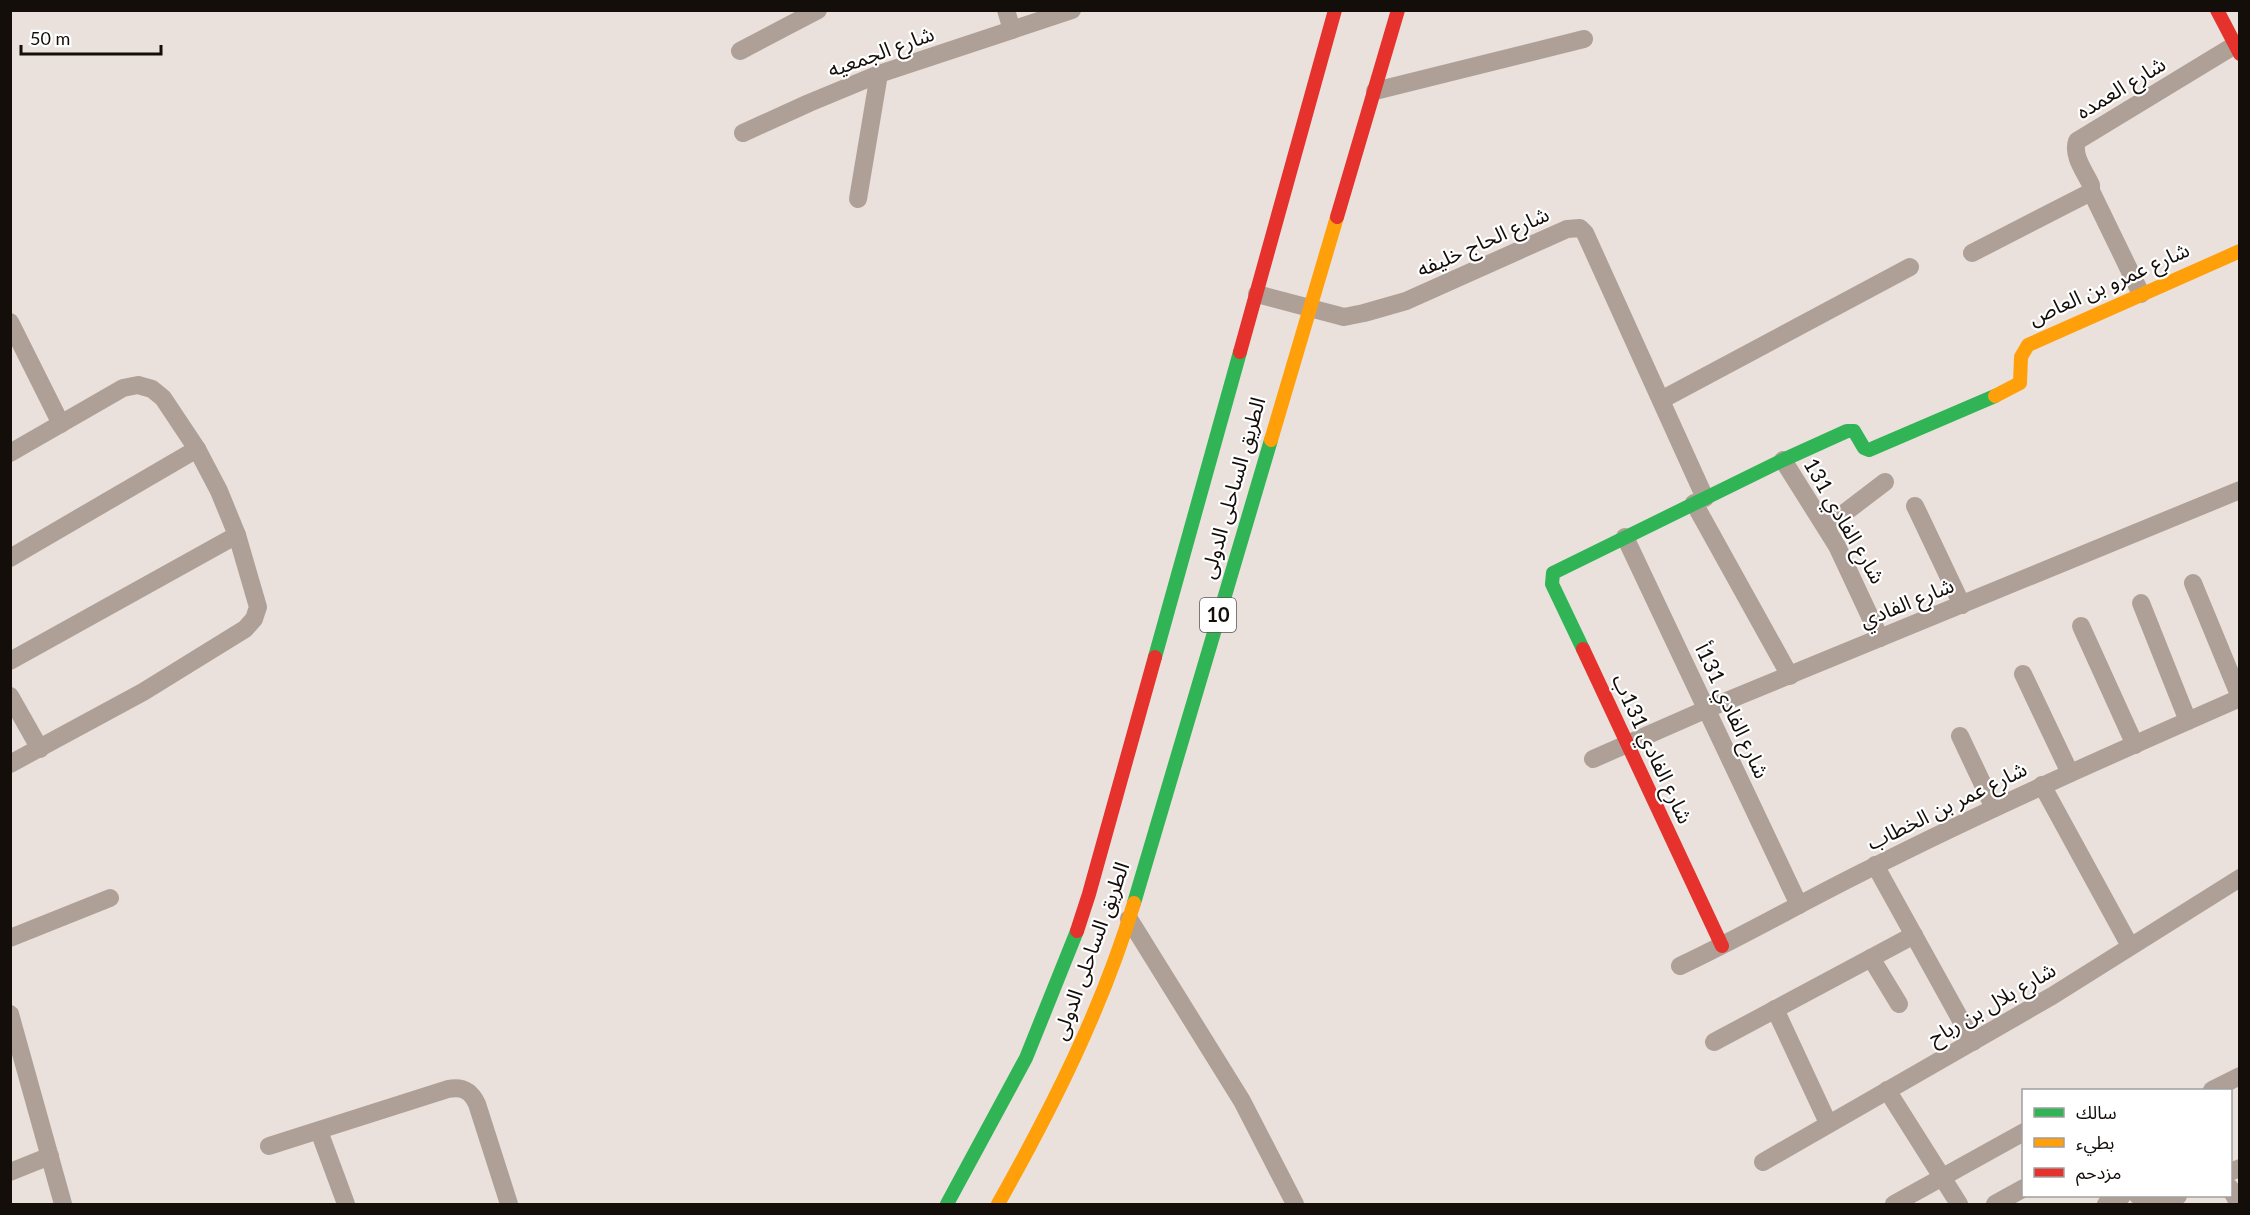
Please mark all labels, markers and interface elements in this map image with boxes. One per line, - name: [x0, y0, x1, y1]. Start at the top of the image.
- scale bar: [21, 18, 160, 56]
- street label: شارع الجمعيه: [824, 20, 938, 85]
- text: 50 m: [30, 27, 70, 49]
- street label: شارع العمده: [2071, 50, 2171, 126]
- street label: شارع الحاج خليفه: [1412, 200, 1554, 285]
- street label: شارع عمرو بن العاص: [2024, 236, 2194, 333]
- street label: الطريق الساحلى الدولى: [1194, 394, 1271, 582]
- street label: شارع الفادي 131: [1795, 453, 1891, 590]
- street label: شارع الفادي: [1856, 571, 1959, 636]
- road number: 10: [1200, 598, 1236, 632]
- street label: شارع الفادي 131أ: [1687, 639, 1776, 784]
- street label: شارع الفادي 131ب: [1603, 670, 1699, 829]
- street label: شارع عمر بن الخطاب: [1862, 755, 2032, 858]
- street label: الطريق الساحلى الدولى: [1046, 858, 1135, 1044]
- street label: شارع بلال بن رباح: [1923, 956, 2061, 1053]
- legend: [2022, 1089, 2232, 1197]
- text: سالك: [2076, 1101, 2117, 1123]
- text: بطيء: [2076, 1131, 2114, 1156]
- text: مزدحم: [2076, 1161, 2121, 1186]

